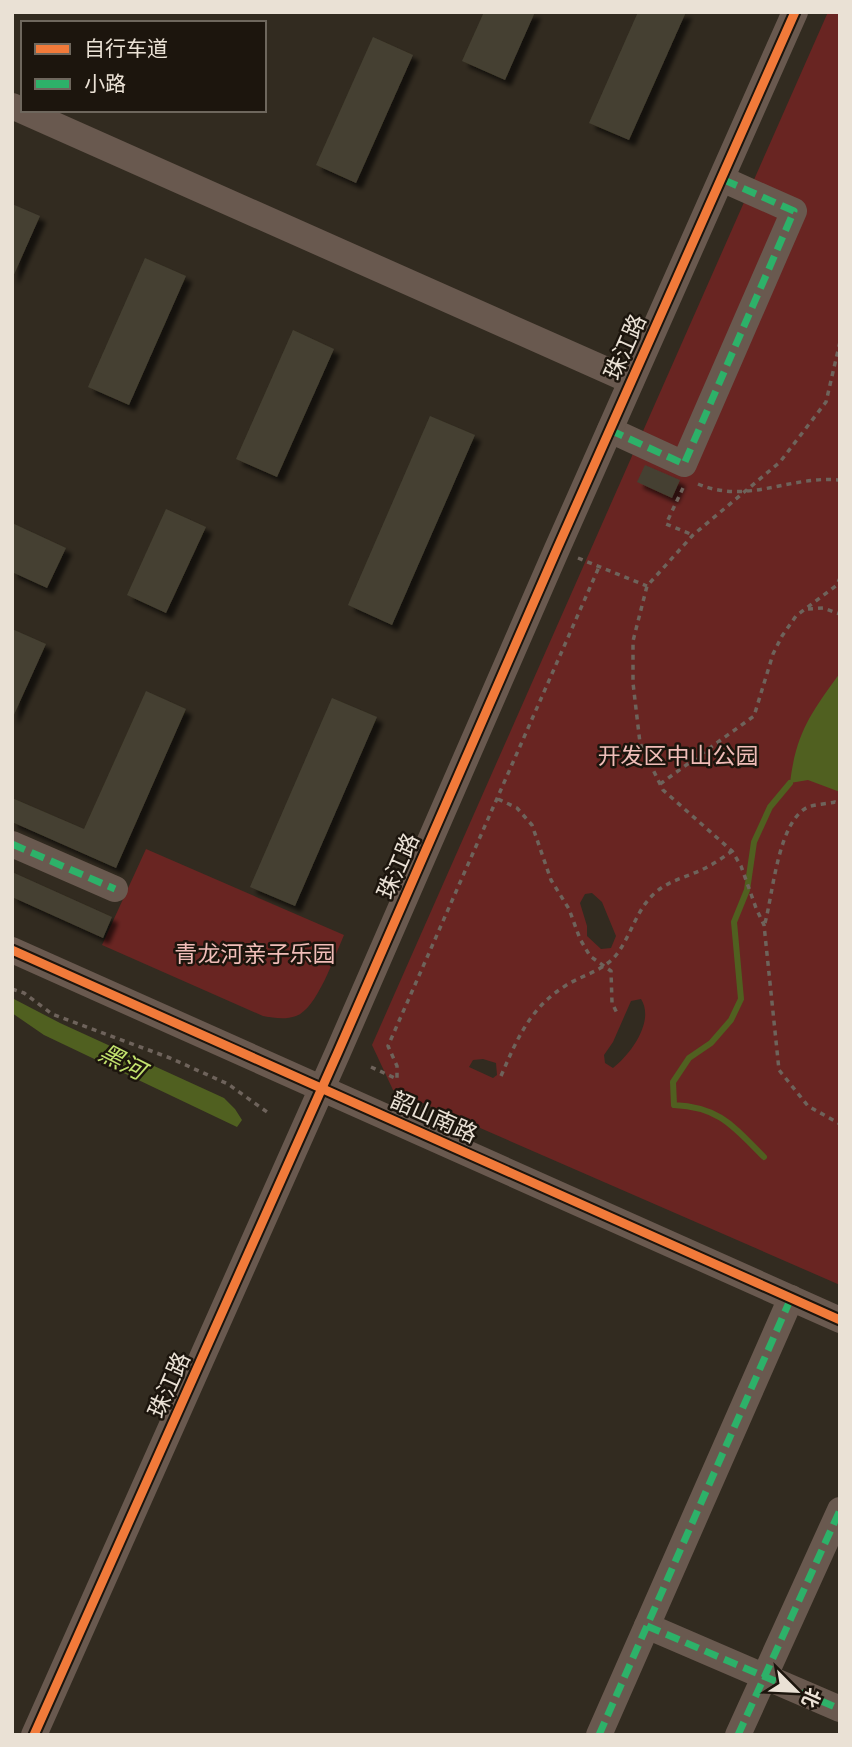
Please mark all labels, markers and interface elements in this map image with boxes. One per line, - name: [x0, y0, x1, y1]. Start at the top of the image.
- legend: [21, 21, 266, 112]
- text: 自行车道: [84, 35, 168, 60]
- text: 小路: [84, 70, 126, 95]
- street label: 珠江路: [597, 309, 651, 384]
- park label: 开发区中山公园: [598, 741, 759, 769]
- street label: 珠江路: [370, 828, 424, 903]
- park label: 青龙河亲子乐园: [175, 939, 336, 967]
- water label: 黑河: [95, 1037, 154, 1086]
- street label: 韶山南路: [387, 1085, 482, 1148]
- street label: 珠江路: [141, 1347, 195, 1422]
- north arrow: [761, 1656, 831, 1726]
- text: 北: [798, 1685, 826, 1711]

